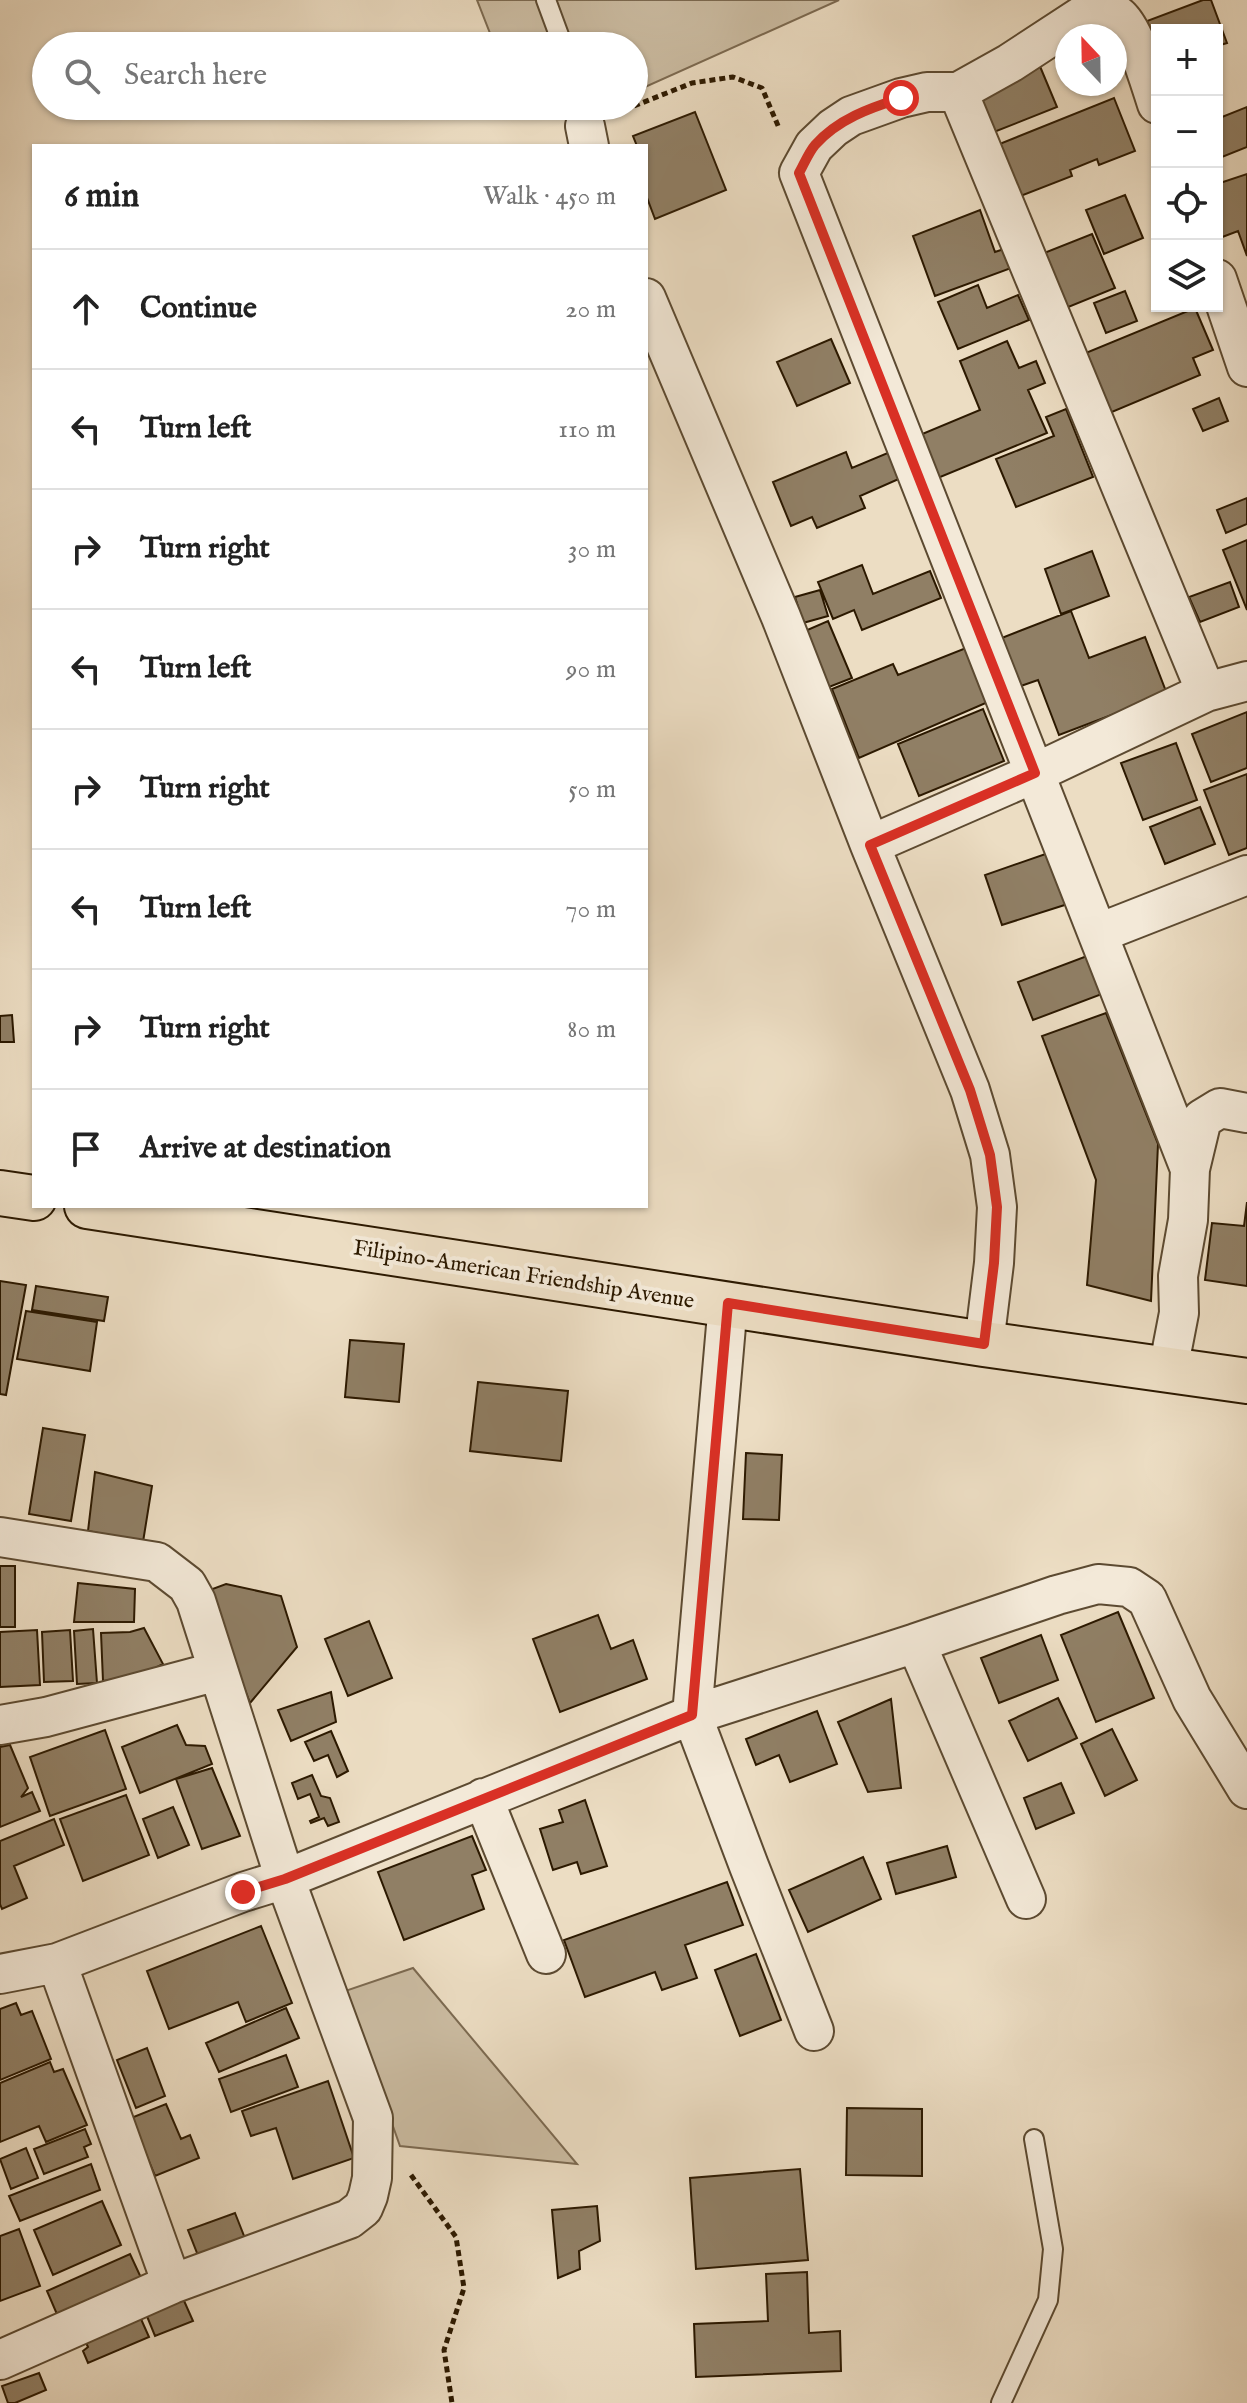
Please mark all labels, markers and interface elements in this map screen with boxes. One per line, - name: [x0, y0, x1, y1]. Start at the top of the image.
- north arrow: [1055, 24, 1127, 96]
- map controls: [1151, 24, 1223, 312]
- button: +: [1151, 24, 1223, 96]
- search box: [32, 32, 648, 120]
- icon: search: [60, 54, 104, 98]
- text: Search here: [124, 57, 267, 95]
- route start: [883, 80, 919, 116]
- button: −: [1151, 96, 1223, 168]
- button: locate: [1151, 168, 1223, 240]
- text: 6 min: [64, 175, 139, 218]
- text: Walk · 450 m: [483, 180, 616, 213]
- button: layers: [1151, 240, 1223, 312]
- icon: ahead: [64, 287, 108, 331]
- text: Continue: [140, 290, 257, 328]
- text: 20 m: [565, 293, 616, 326]
- icon: left: [64, 407, 108, 451]
- text: Turn left: [140, 410, 251, 448]
- text: 110 m: [558, 413, 616, 446]
- icon: right: [64, 527, 108, 571]
- text: Turn right: [140, 530, 270, 568]
- text: 30 m: [568, 533, 616, 566]
- icon: left: [64, 647, 108, 691]
- text: Turn left: [140, 650, 251, 688]
- text: 90 m: [566, 653, 616, 686]
- icon: right: [64, 767, 108, 811]
- text: Turn right: [140, 770, 270, 808]
- text: 50 m: [568, 773, 616, 806]
- icon: left: [64, 887, 108, 931]
- text: Turn left: [140, 890, 251, 928]
- text: 70 m: [565, 893, 616, 926]
- icon: right: [64, 1007, 108, 1051]
- text: Turn right: [140, 1010, 270, 1048]
- text: 80 m: [567, 1013, 616, 1046]
- icon: arrive: [64, 1127, 108, 1171]
- text: Arrive at destination: [140, 1130, 391, 1168]
- street label: Filipino-American Friendship Avenue: [351, 1234, 696, 1316]
- route end: [225, 1874, 261, 1910]

